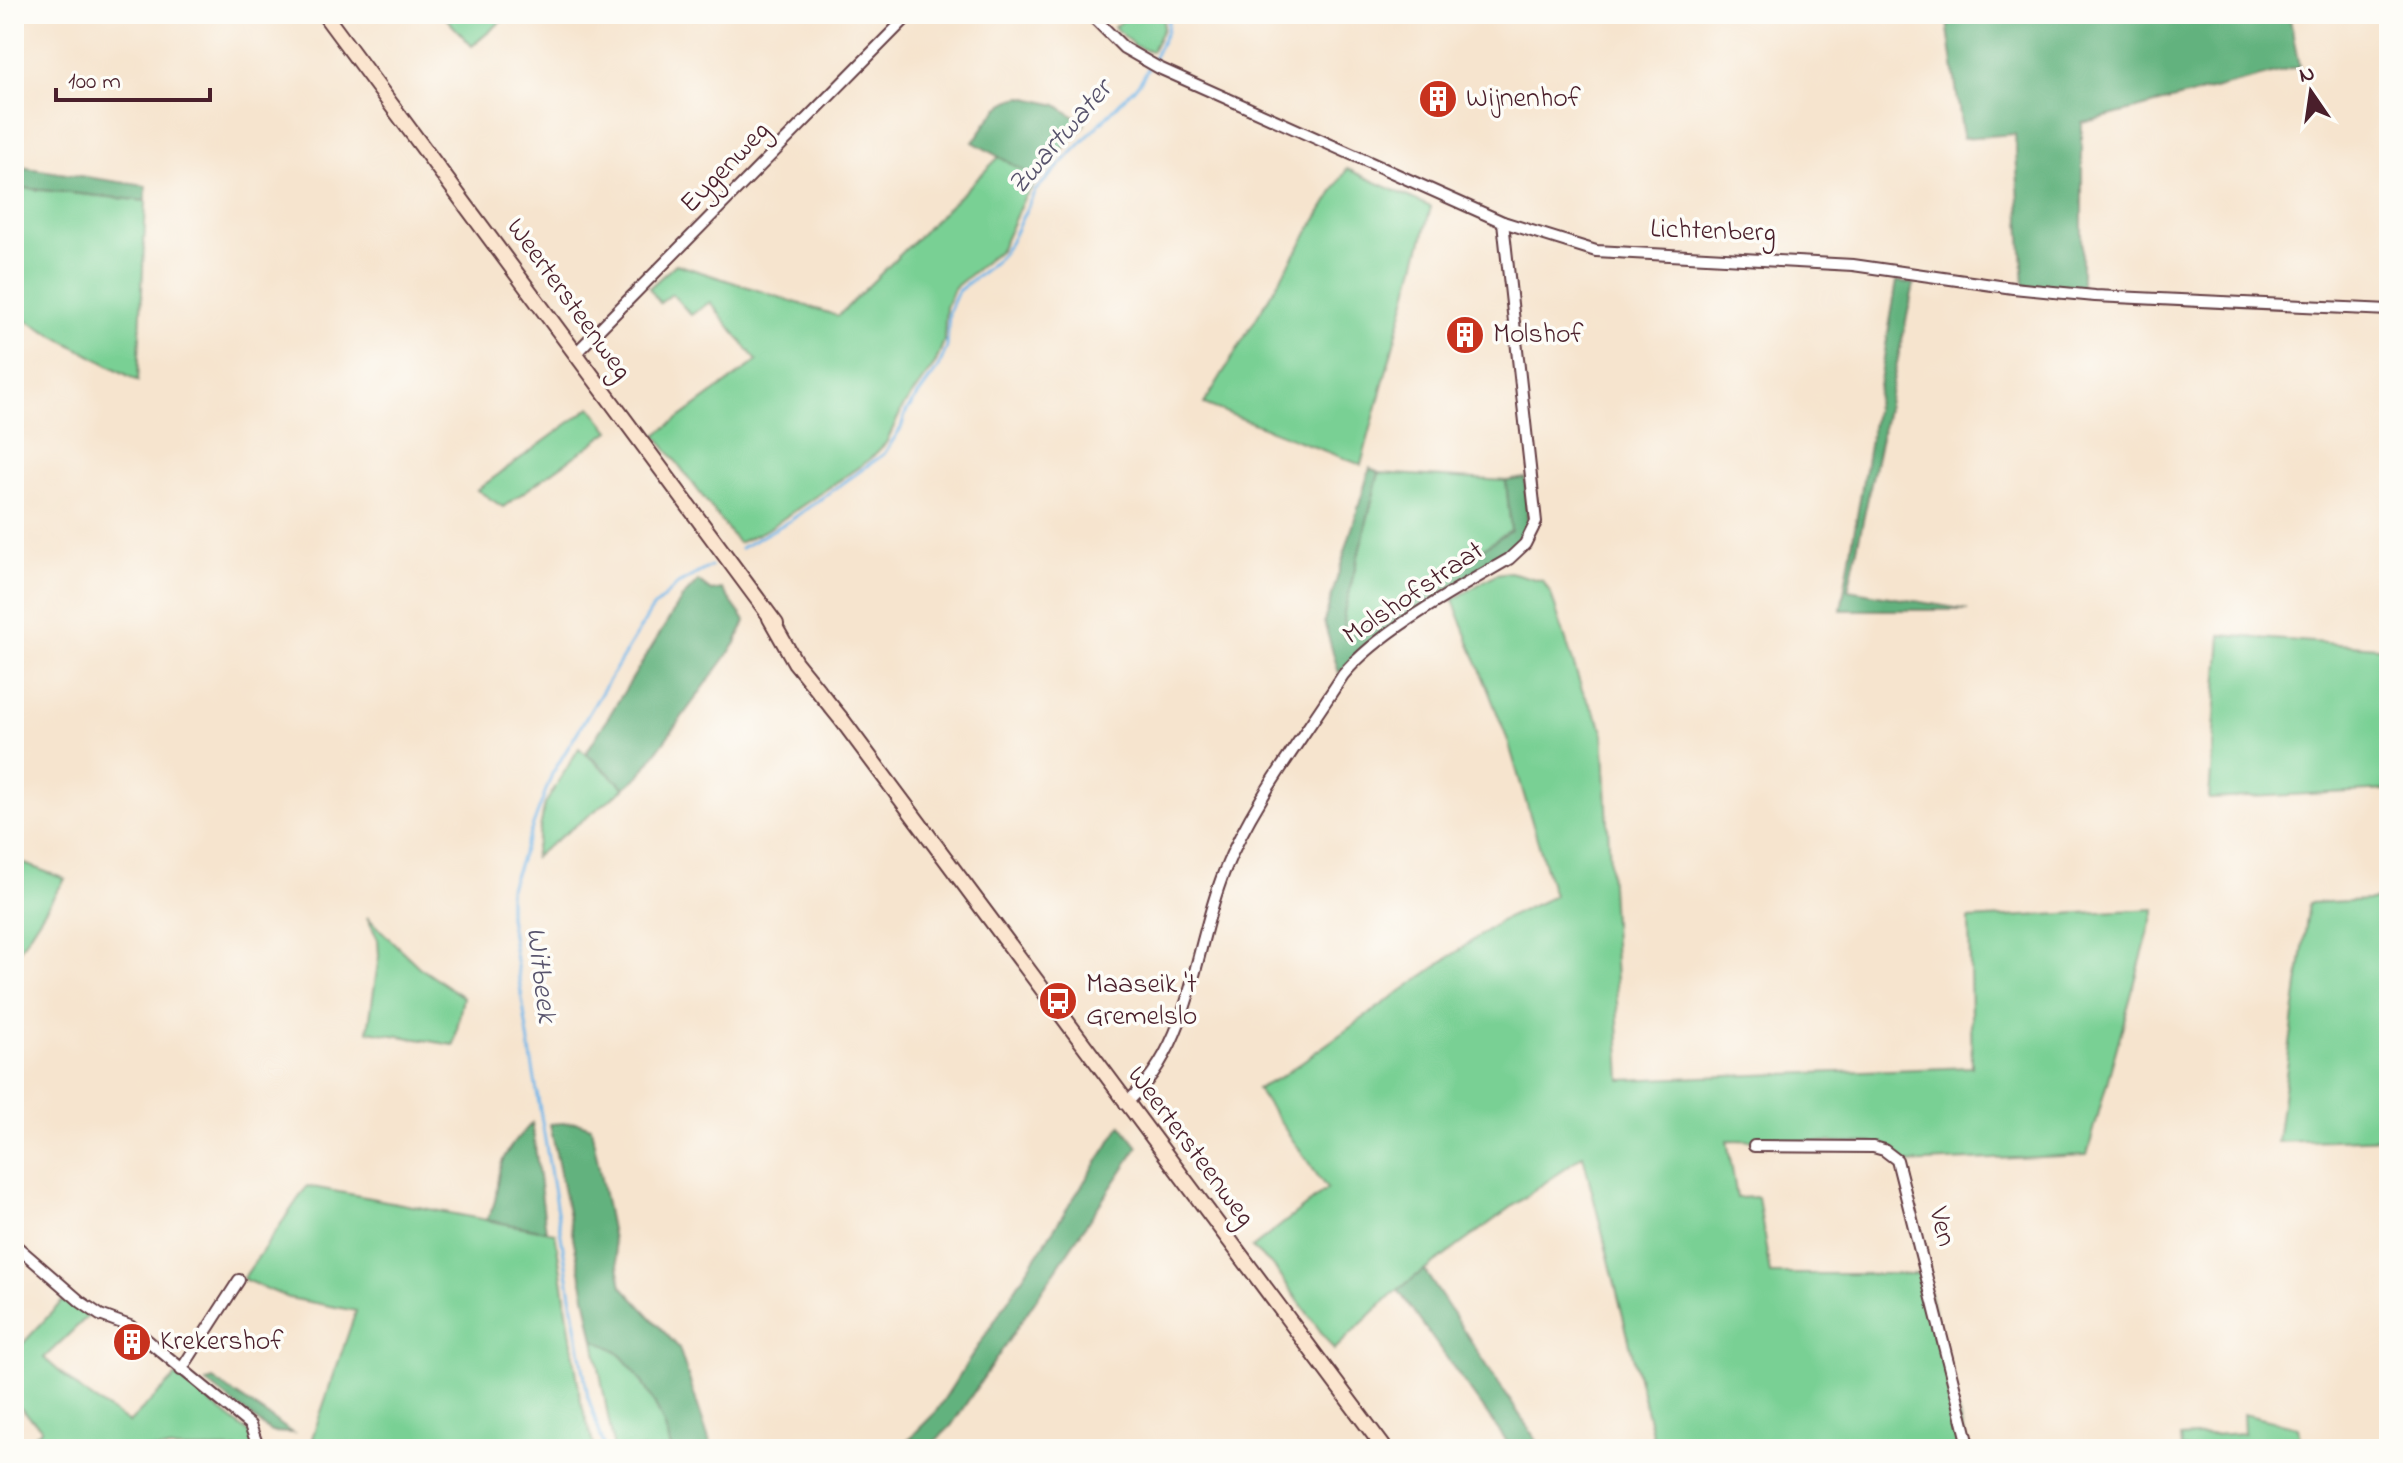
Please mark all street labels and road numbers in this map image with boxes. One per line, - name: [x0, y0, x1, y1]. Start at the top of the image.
- street label: Eygenweg: [671, 112, 781, 224]
- street label: Lichtenberg: [1650, 209, 1776, 255]
- street label: Weertersteenweg: [495, 210, 641, 390]
- street label: Molshofstraat: [1335, 532, 1493, 656]
- street label: Weertersteenweg: [1116, 1058, 1264, 1236]
- street label: Ven: [1916, 1202, 1966, 1251]

